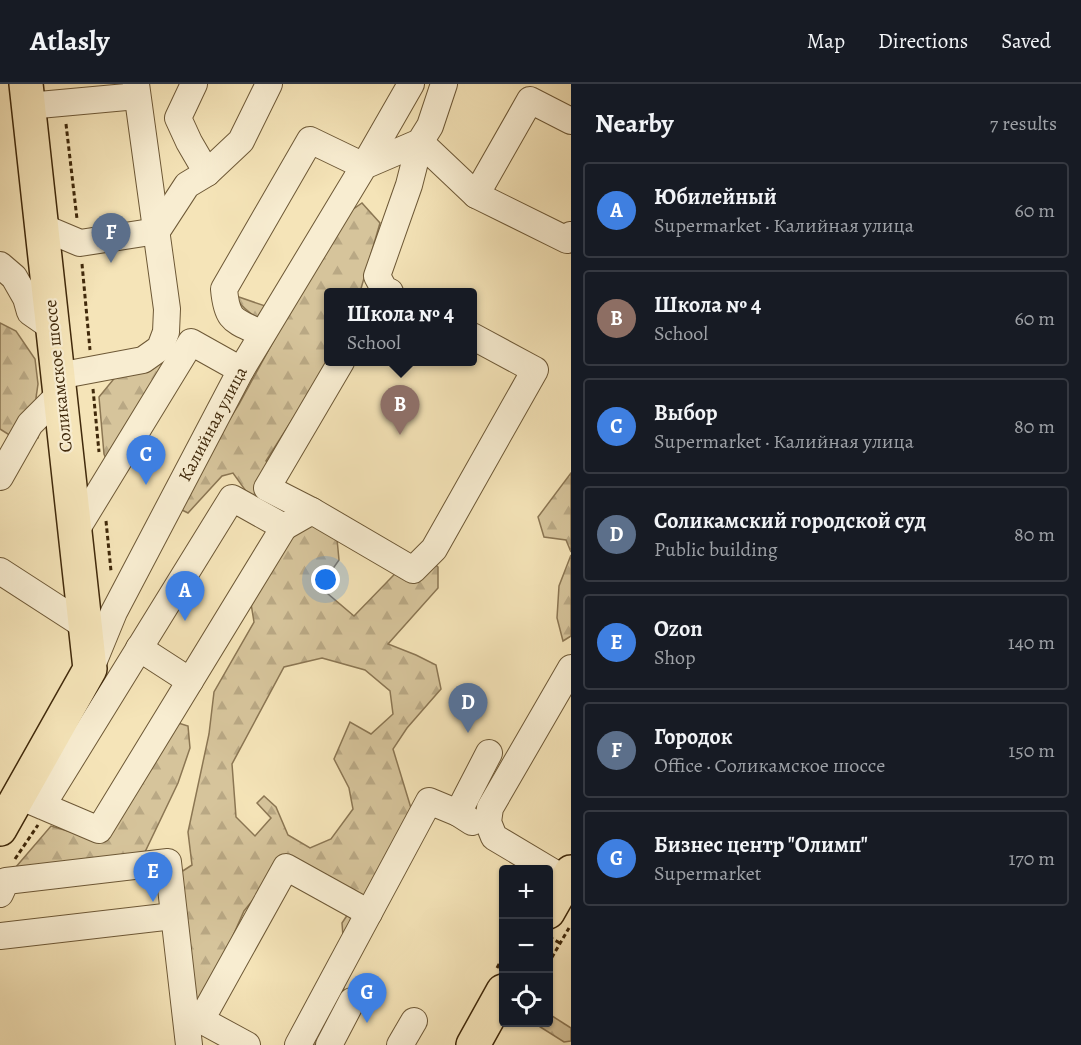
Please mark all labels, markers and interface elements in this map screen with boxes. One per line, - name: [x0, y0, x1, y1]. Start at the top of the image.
- text: Atlasly: [30, 22, 109, 60]
- text: Map: [807, 27, 845, 55]
- text: Directions: [878, 27, 968, 55]
- text: Saved: [1001, 27, 1051, 55]
- text: Nearby: [595, 106, 674, 141]
- text: 7 results: [990, 110, 1057, 137]
- text: Юбилейный: [654, 182, 777, 212]
- text: A: [610, 197, 623, 224]
- text: 60 m: [1015, 197, 1055, 224]
- text: Supermarket · Калийная улица: [654, 212, 914, 239]
- pin: F: [92, 214, 130, 263]
- popup: [324, 288, 477, 366]
- text: Школа № 4: [654, 290, 761, 320]
- street label: Соликамское шоссе: [38, 298, 78, 454]
- text: Школа № 4: [347, 299, 454, 329]
- text: B: [610, 305, 623, 332]
- text: 60 m: [1015, 305, 1055, 332]
- text: School: [654, 320, 708, 347]
- text: School: [347, 329, 401, 356]
- street label: Калийная улица: [173, 362, 253, 486]
- pin: B: [380, 386, 420, 435]
- text: Выбор: [654, 398, 718, 428]
- text: C: [610, 413, 623, 440]
- text: 80 m: [1014, 413, 1055, 440]
- text: Supermarket · Калийная улица: [654, 428, 914, 455]
- pin: C: [126, 436, 166, 485]
- text: Соликамский городской суд: [654, 506, 926, 536]
- text: D: [610, 521, 623, 548]
- text: 80 m: [1014, 521, 1055, 548]
- text: Public building: [654, 536, 778, 563]
- your location: [311, 565, 340, 594]
- pin: A: [166, 572, 204, 621]
- text: Ozon: [654, 614, 703, 644]
- text: E: [611, 629, 622, 656]
- text: 140 m: [1008, 629, 1055, 656]
- text: Shop: [654, 644, 696, 671]
- pin: D: [448, 684, 488, 733]
- text: Городок: [654, 722, 733, 752]
- text: F: [611, 737, 622, 764]
- text: 150 m: [1008, 737, 1055, 764]
- text: Office · Соликамское шоссе: [654, 752, 885, 779]
- text: Бизнес центр "Олимп": [654, 830, 868, 860]
- text: G: [610, 845, 623, 872]
- text: 170 m: [1009, 845, 1055, 872]
- pin: E: [134, 852, 172, 902]
- text: Supermarket: [654, 860, 761, 887]
- map controls: [499, 865, 553, 1027]
- button: +: [499, 865, 553, 919]
- button: −: [499, 919, 553, 973]
- button: locate: [499, 973, 553, 1027]
- pin: G: [348, 974, 386, 1023]

